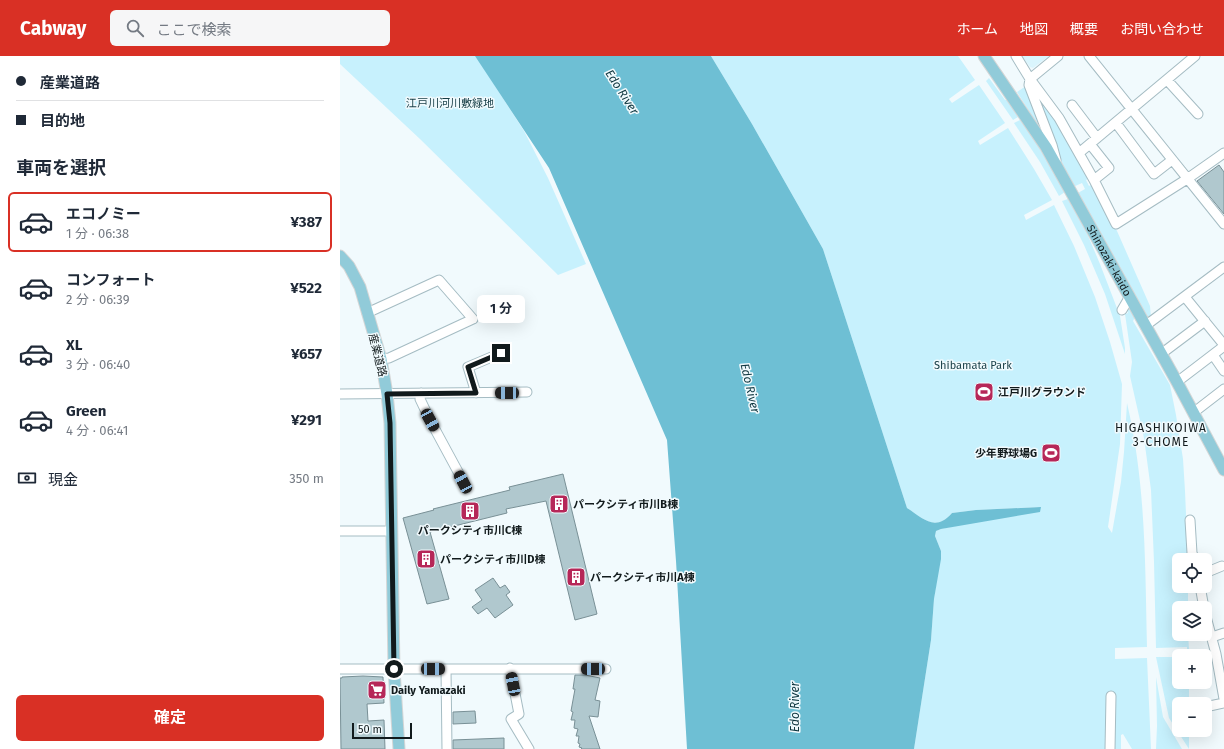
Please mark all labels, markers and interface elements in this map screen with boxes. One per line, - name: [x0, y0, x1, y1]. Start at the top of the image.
- search box: [110, 10, 390, 46]
- text: Cabway: [20, 17, 86, 40]
- icon: search: [124, 17, 146, 39]
- text: ここで検索: [156, 21, 231, 39]
- text: ホーム: [956, 21, 998, 38]
- text: 地図: [1020, 21, 1048, 38]
- text: 概要: [1070, 21, 1098, 38]
- text: お問い合わせ: [1120, 21, 1204, 38]
- water label: Edo River: [602, 67, 642, 117]
- text: 産業道路: [40, 74, 100, 92]
- park label: 江戸川河川敷緑地: [406, 97, 494, 110]
- text: 目的地: [40, 112, 85, 130]
- text: 車両を選択: [16, 157, 106, 179]
- icon: car: [18, 204, 54, 240]
- text: エコノミー: [66, 205, 141, 223]
- text: ¥387: [290, 213, 322, 231]
- street label: Shinozaki-kaido: [1084, 223, 1134, 299]
- text: 1 分 · 06:38: [66, 226, 129, 241]
- icon: car: [18, 270, 54, 306]
- text: コンフォート: [66, 271, 156, 289]
- text: ¥522: [290, 279, 322, 297]
- text: 2 分 · 06:39: [66, 292, 129, 307]
- callout: 1 分: [477, 295, 525, 323]
- text: 1 分: [490, 301, 512, 316]
- street label: 産業道路: [366, 332, 389, 378]
- icon: car: [18, 336, 54, 372]
- text: XL: [66, 336, 82, 354]
- route end: [492, 344, 510, 362]
- text: ¥657: [291, 345, 322, 363]
- text: 3 分 · 06:40: [66, 357, 130, 372]
- park label: Shibamata Park: [934, 359, 1012, 372]
- water label: Edo River: [738, 362, 763, 414]
- sports icon: 江戸川グラウンド: [973, 381, 995, 403]
- place label: 江戸川グラウンド: [998, 386, 1086, 399]
- car: [495, 387, 519, 399]
- icon: car: [18, 402, 54, 438]
- text: Green: [66, 402, 106, 420]
- car: [419, 407, 441, 433]
- text: ¥291: [291, 411, 322, 429]
- district label: HIGASHIKOIWA 3-CHOME: [1115, 421, 1207, 449]
- text: 4 分 · 06:41: [66, 423, 128, 438]
- sports icon: 少年野球場G: [1040, 442, 1062, 464]
- place label: 少年野球場G: [975, 447, 1037, 460]
- icon: cash: [16, 467, 38, 489]
- car: [452, 469, 474, 495]
- text: 現金: [48, 471, 78, 489]
- text: 350 m: [289, 471, 324, 486]
- building icon: パークシティ市川B棟: [548, 493, 570, 515]
- place label: パークシティ市川B棟: [573, 498, 678, 511]
- building icon: パークシティ市川C棟: [459, 500, 481, 522]
- place label: パークシティ市川C棟: [418, 524, 522, 537]
- building icon: パークシティ市川D棟: [415, 548, 437, 570]
- place label: パークシティ市川D棟: [440, 553, 546, 566]
- map controls: [1172, 553, 1212, 737]
- button: locate: [1172, 553, 1212, 593]
- building icon: パークシティ市川A棟: [565, 566, 587, 588]
- place label: パークシティ市川A棟: [590, 571, 695, 584]
- button: layers: [1172, 601, 1212, 641]
- button: +: [1172, 649, 1212, 689]
- route start: [385, 660, 403, 678]
- car: [421, 663, 445, 675]
- car: [581, 663, 605, 675]
- car: [505, 671, 521, 697]
- supermarket icon: Daily Yamazaki: [366, 679, 388, 701]
- water label: Edo River: [788, 681, 802, 732]
- place label: Daily Yamazaki: [391, 684, 466, 697]
- button: 確定: [16, 695, 324, 741]
- button: −: [1172, 697, 1212, 737]
- scale bar: [352, 721, 412, 740]
- text: 50 m: [358, 723, 382, 736]

